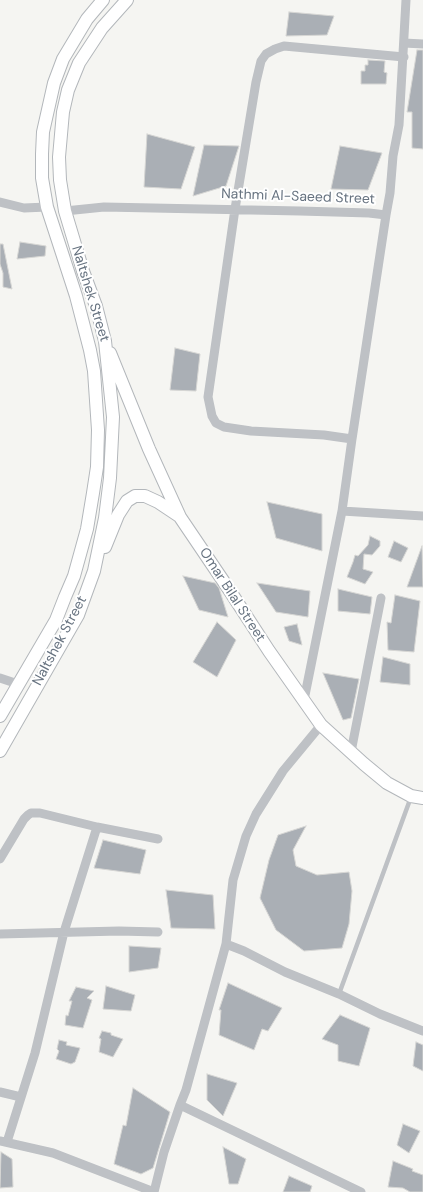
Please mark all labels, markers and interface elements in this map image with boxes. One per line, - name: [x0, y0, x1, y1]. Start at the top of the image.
- street label: Nathmi Al-Saeed Street: [221, 186, 375, 208]
- street label: Naltshek Street: [67, 244, 113, 344]
- street label: Omar Bilal Street: [195, 545, 269, 645]
- street label: Naltshek Street: [29, 593, 91, 689]

